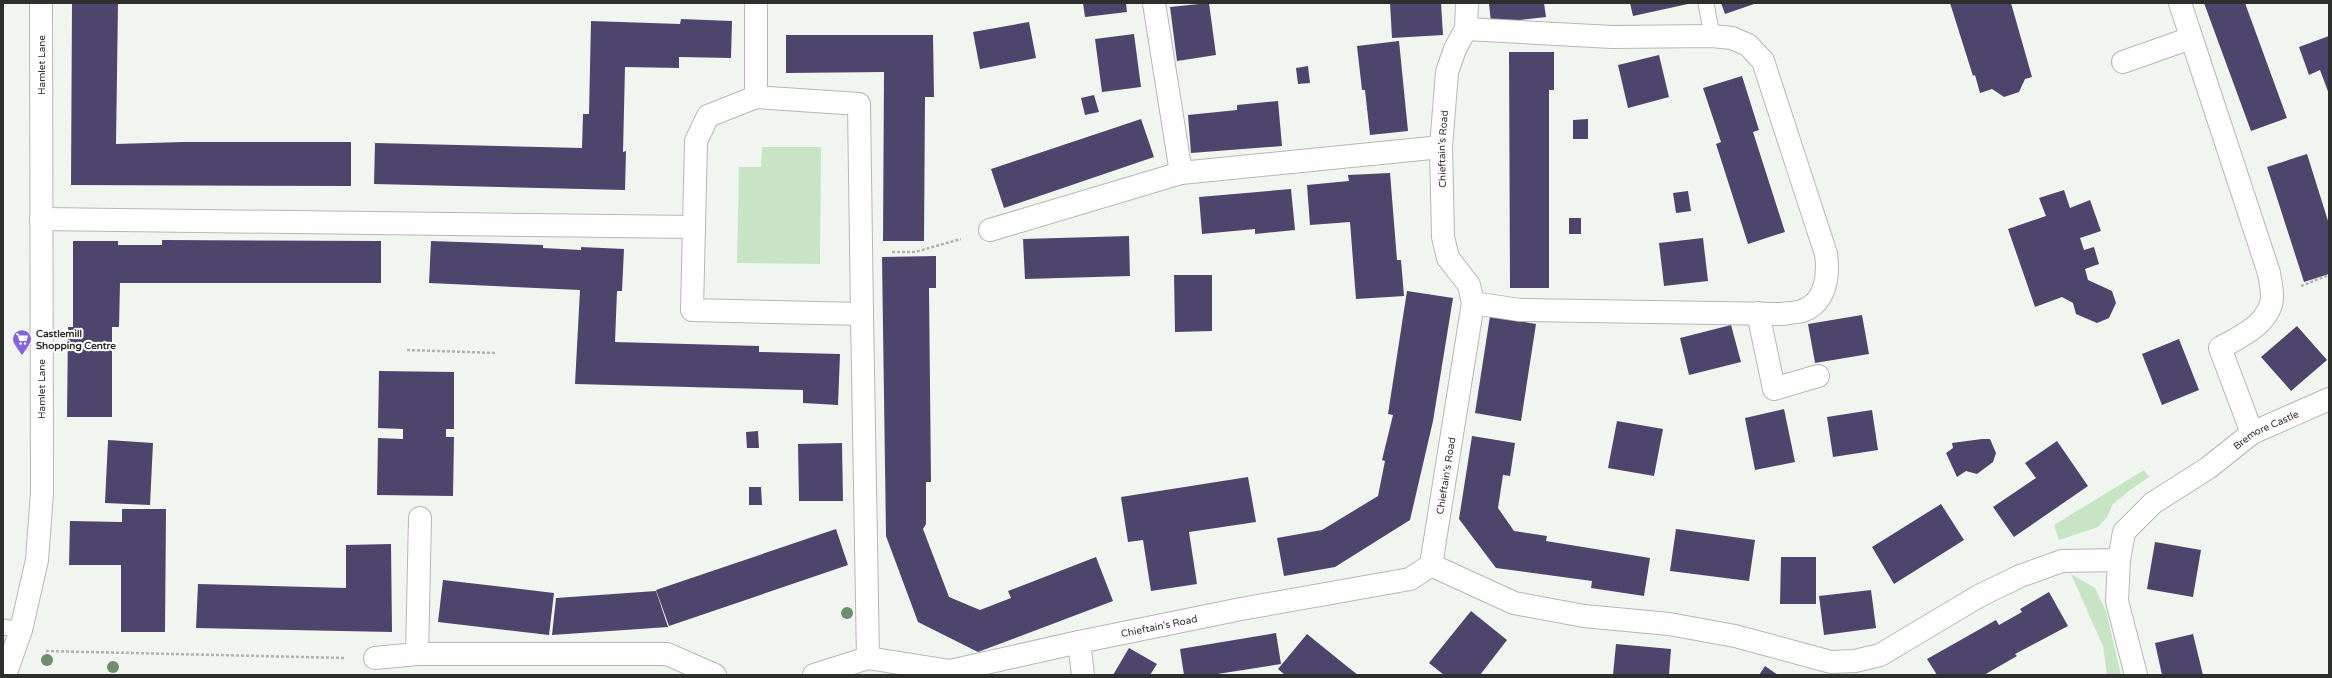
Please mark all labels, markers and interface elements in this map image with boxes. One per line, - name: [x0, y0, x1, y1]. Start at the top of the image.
- street label: Hamlet Lane: [36, 35, 48, 95]
- street label: Chieftain's Road: [1436, 110, 1451, 188]
- supermarket icon: Castlemill Shopping Centre: [11, 328, 33, 356]
- place label: Castlemill Shopping Centre: [36, 328, 116, 352]
- street label: Hamlet Lane: [36, 359, 48, 419]
- street label: Bremore Castle: [2231, 408, 2301, 453]
- street label: Chieftain's Road: [1434, 436, 1458, 515]
- street label: Chieftain's Road: [1120, 613, 1199, 640]

